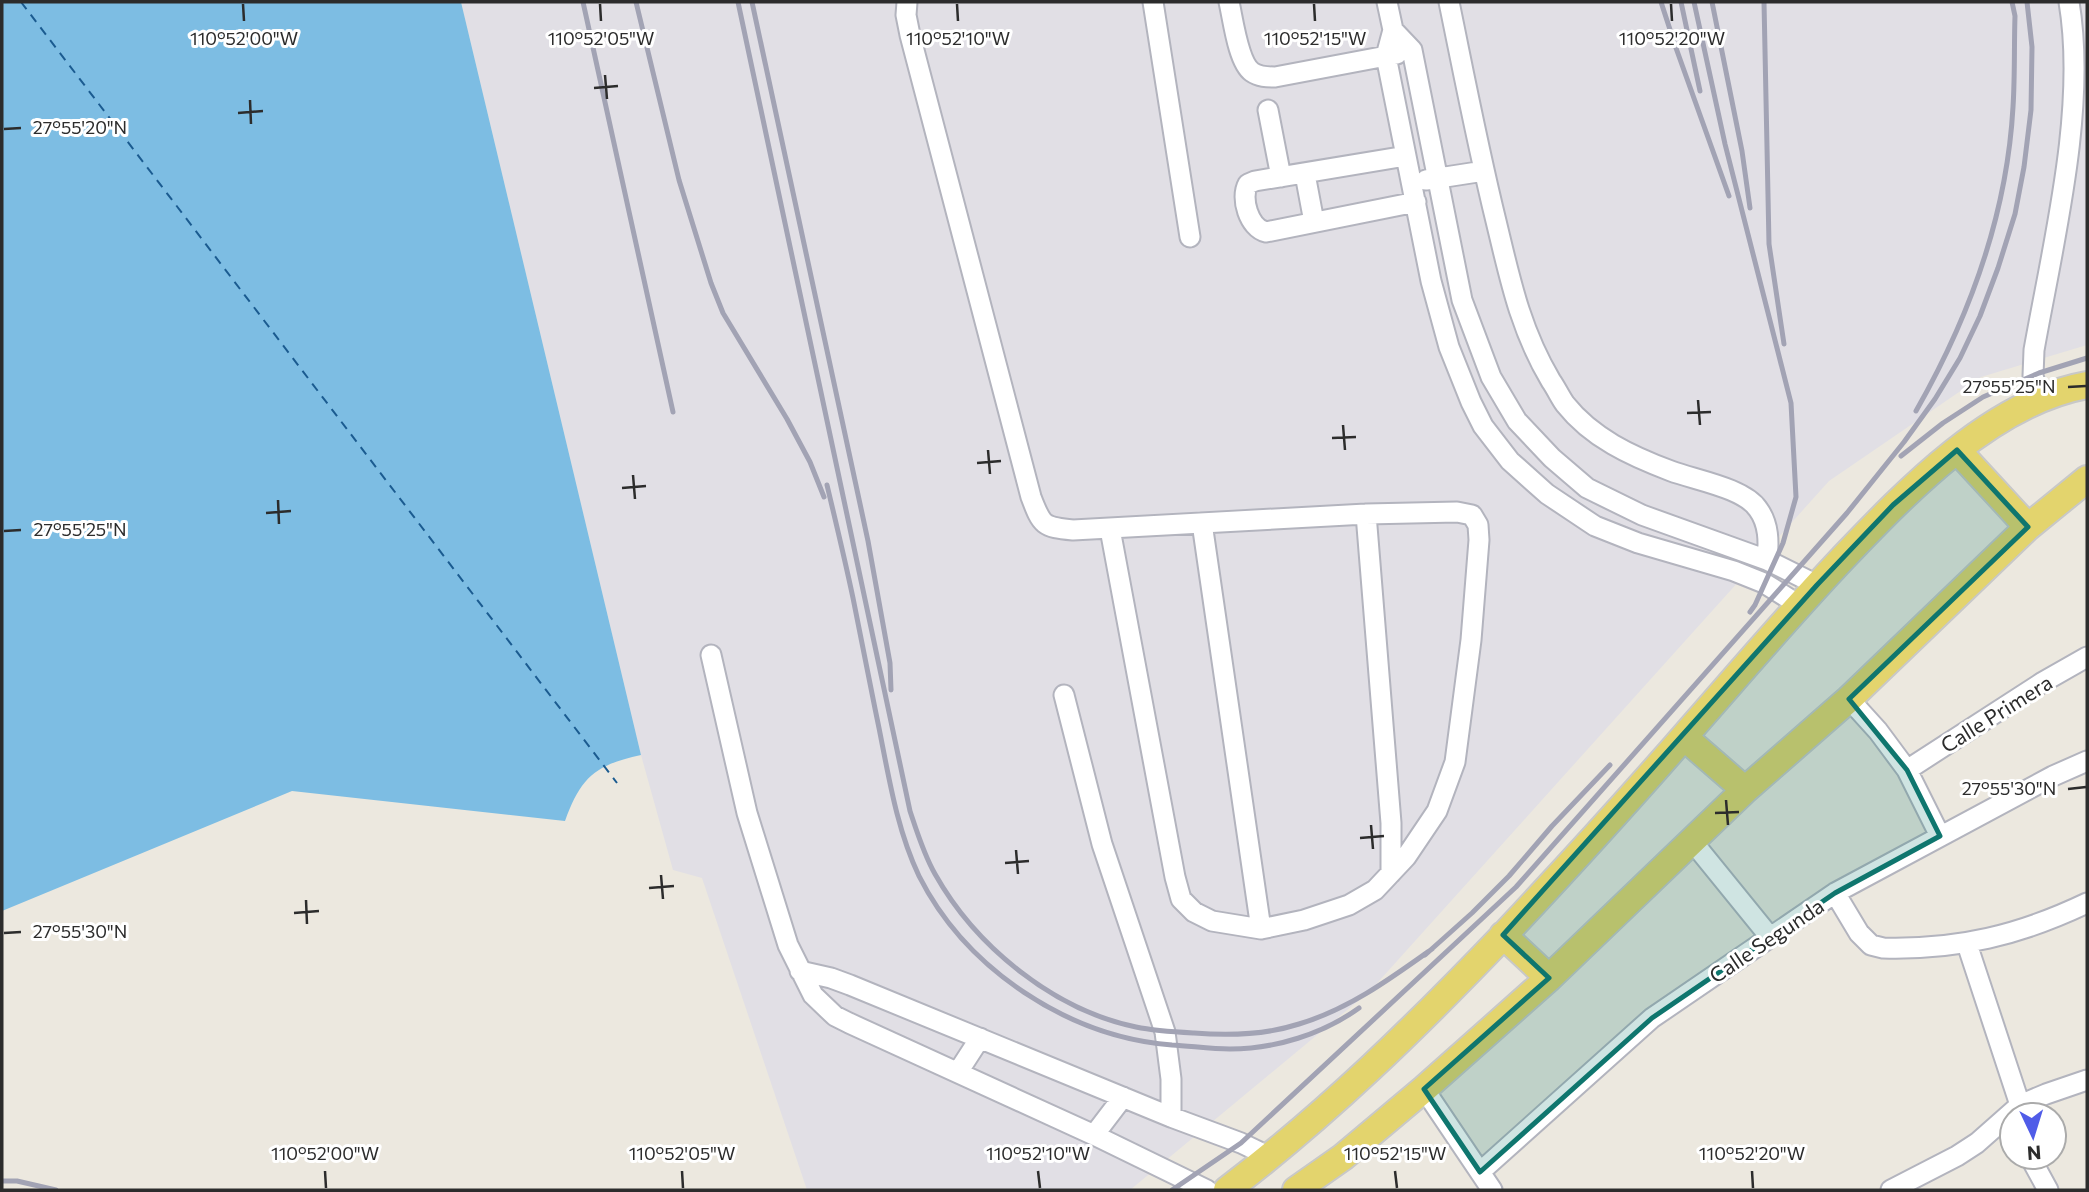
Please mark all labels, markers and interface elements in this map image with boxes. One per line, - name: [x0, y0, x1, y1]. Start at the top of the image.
- text: 110°52'00"W: [190, 27, 298, 49]
- text: 110°52'05"W: [548, 27, 654, 49]
- text: 110°52'10"W: [906, 27, 1010, 49]
- text: 110°52'15"W: [1264, 27, 1366, 49]
- text: 110°52'20"W: [1619, 27, 1725, 49]
- text: 27°55'20"N: [33, 116, 127, 138]
- text: 27°55'25"N: [1963, 375, 2055, 397]
- text: 27°55'25"N: [34, 518, 126, 540]
- street label: Calle Primera: [1936, 669, 2056, 757]
- text: 27°55'30"N: [1962, 777, 2056, 799]
- street label: Calle Segunda: [1704, 893, 1828, 987]
- text: 27°55'30"N: [33, 920, 127, 942]
- north arrow: [1998, 1101, 2068, 1171]
- text: N: [2026, 1141, 2042, 1165]
- text: 110°52'00"W: [271, 1142, 379, 1164]
- text: 110°52'05"W: [629, 1142, 735, 1164]
- text: 110°52'10"W: [986, 1142, 1090, 1164]
- text: 110°52'15"W: [1344, 1142, 1446, 1164]
- text: 110°52'20"W: [1699, 1142, 1805, 1164]

